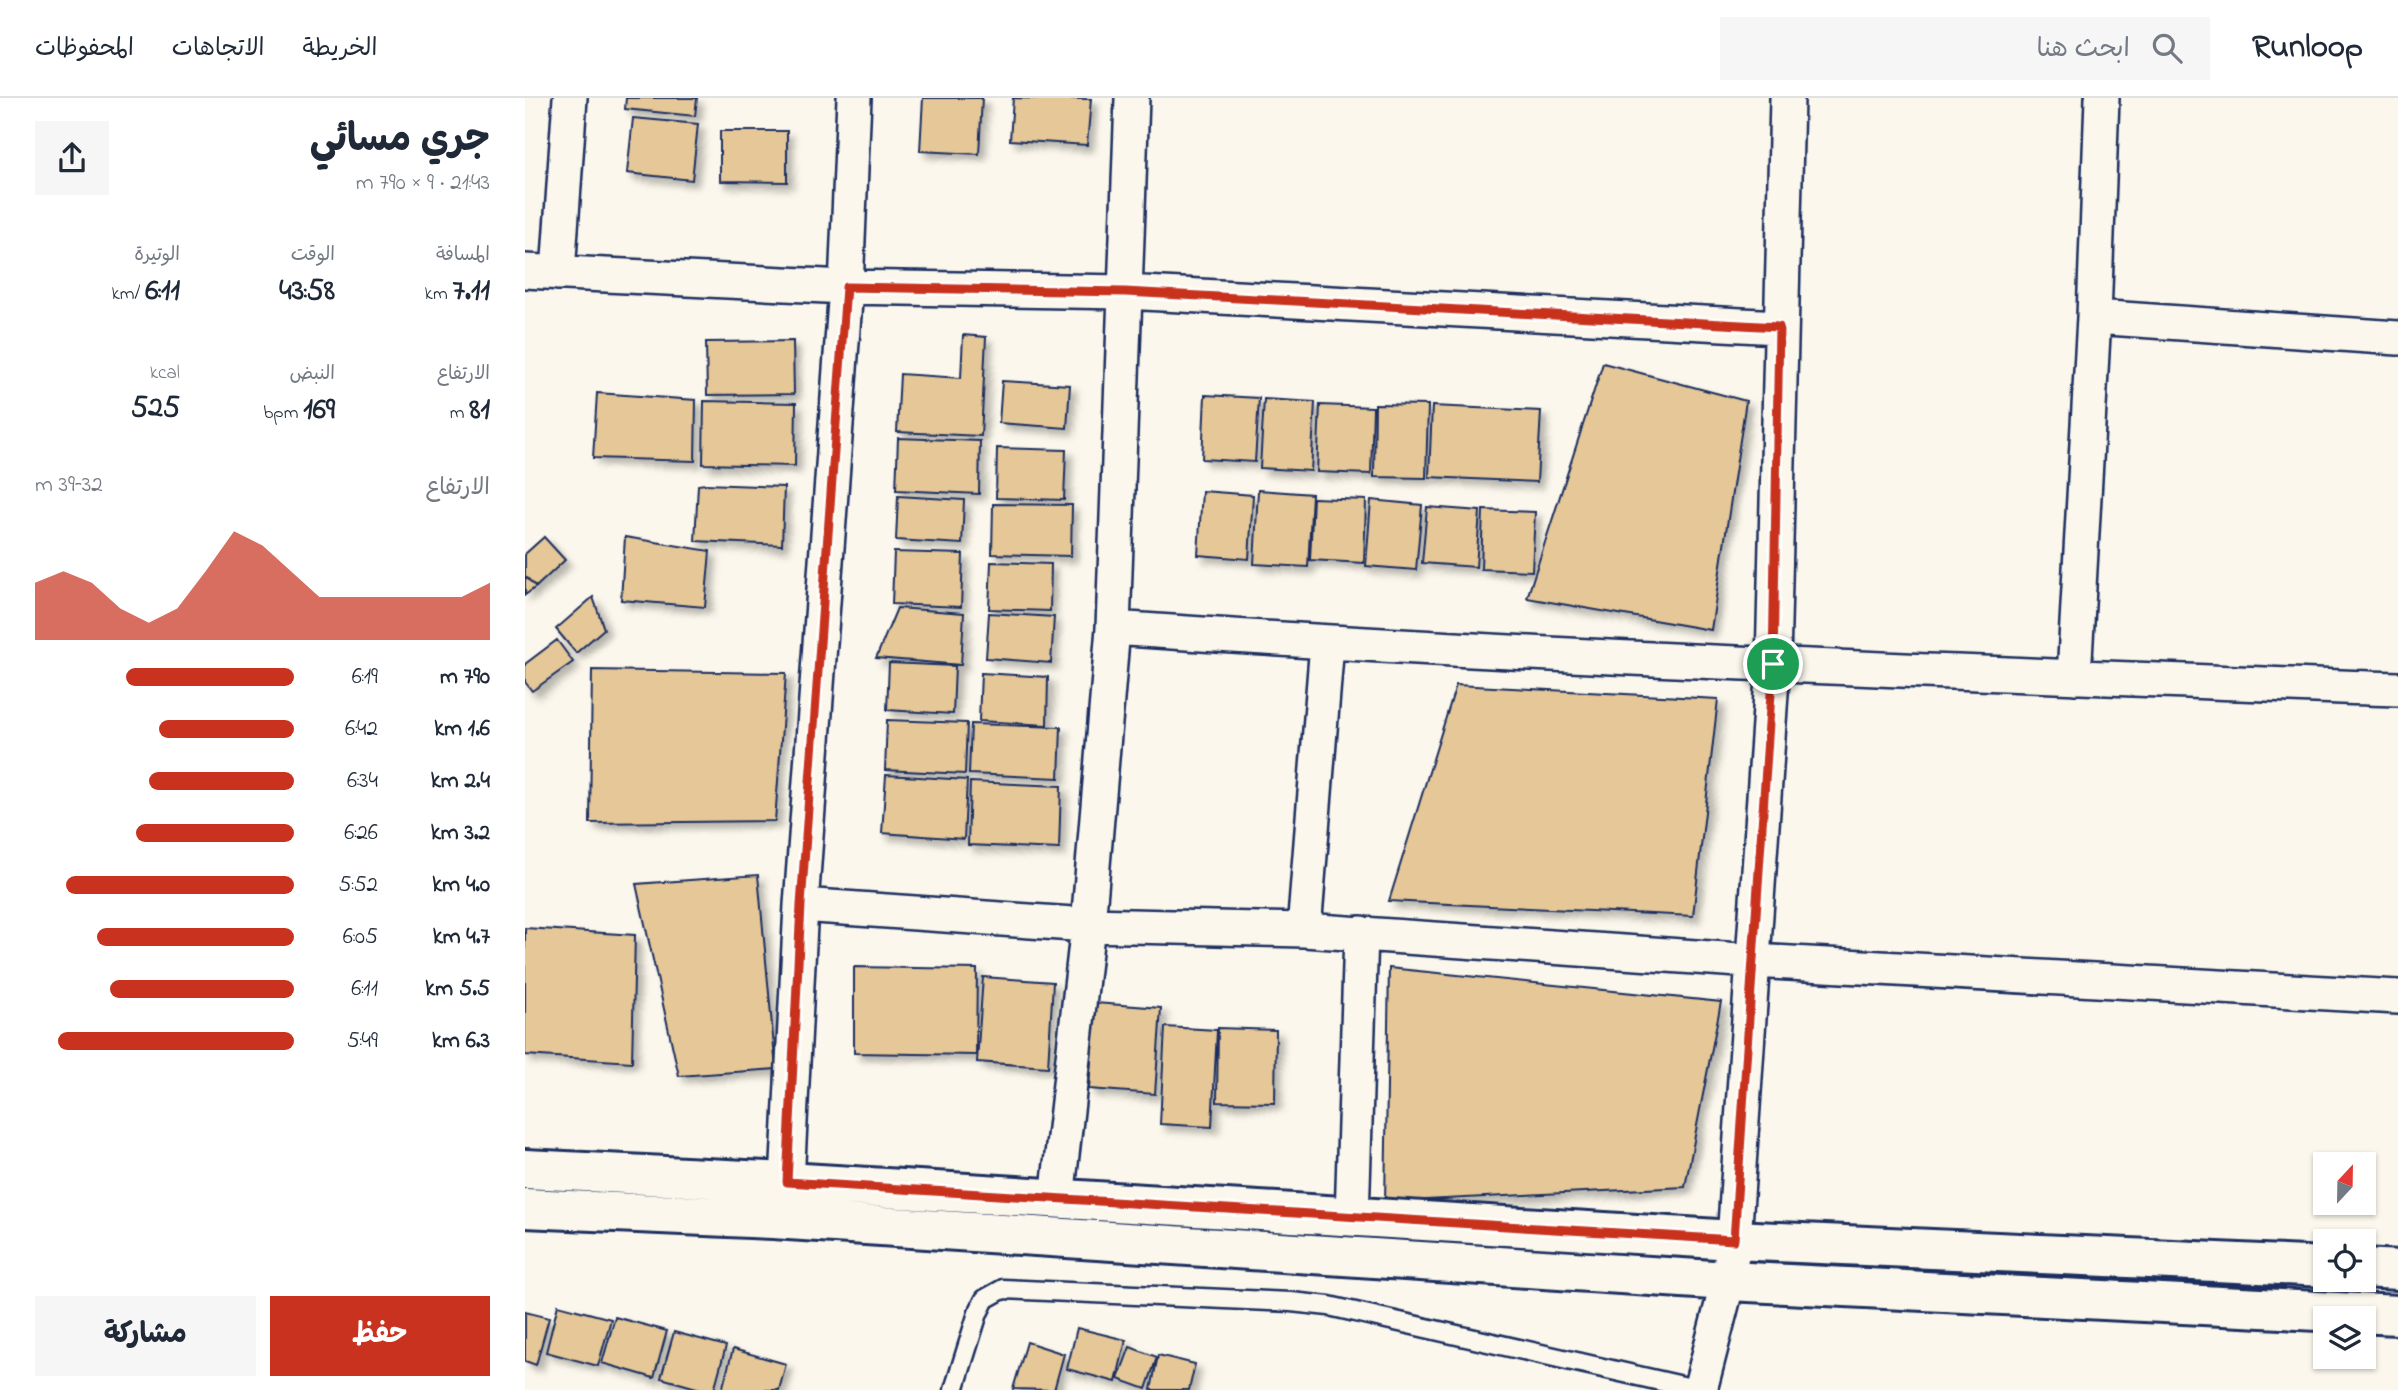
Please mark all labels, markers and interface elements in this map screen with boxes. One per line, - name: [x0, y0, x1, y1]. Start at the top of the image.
- search box: [1720, 17, 2210, 80]
- text: Runloop: [2252, 24, 2363, 72]
- icon: search: [2148, 29, 2186, 67]
- text: ابحث هنا: [2036, 31, 2130, 69]
- text: المحفوظات: [35, 32, 134, 67]
- text: الاتجاهات: [172, 32, 265, 67]
- text: الخريطة: [303, 32, 377, 67]
- text: جري مسائي: [310, 113, 490, 169]
- button: share: [35, 121, 109, 195]
- text: 21:43 · 9 × 790 m: [356, 167, 490, 200]
- text: الوتيرة: [134, 242, 180, 269]
- text: الوقت: [291, 242, 335, 269]
- text: المسافة: [436, 242, 490, 269]
- text: 6:11: [145, 270, 180, 314]
- text: 43:58: [279, 270, 335, 314]
- text: 7.11: [452, 270, 490, 314]
- text: /km: [111, 281, 145, 308]
- text: km: [425, 281, 452, 308]
- text: kcal: [150, 360, 180, 387]
- text: النبض: [290, 361, 335, 388]
- text: الارتفاع: [437, 361, 490, 388]
- text: 525: [131, 387, 180, 431]
- text: 169: [303, 389, 335, 433]
- text: 81: [469, 389, 490, 433]
- text: bpm: [263, 400, 303, 427]
- text: m: [450, 400, 469, 427]
- text: 32–39 m: [35, 469, 103, 502]
- text: الارتفاع: [426, 472, 490, 505]
- pin: [1743, 634, 1803, 694]
- icon: arrive: [1754, 645, 1792, 683]
- text: 6:19: [352, 661, 378, 694]
- text: 790 m: [440, 661, 490, 694]
- text: 6:42: [345, 713, 378, 746]
- text: 1.6 km: [434, 713, 490, 746]
- text: 6:34: [347, 765, 378, 798]
- text: 2.4 km: [431, 765, 490, 798]
- text: 6:26: [344, 817, 378, 850]
- text: 3.2 km: [431, 817, 490, 850]
- text: 5:52: [338, 869, 378, 902]
- text: 4.0 km: [432, 869, 490, 902]
- text: 6:05: [343, 921, 378, 954]
- text: 4.7 km: [433, 921, 490, 954]
- text: 6:11: [351, 973, 378, 1006]
- text: 5.5 km: [425, 973, 490, 1006]
- text: 5:49: [346, 1025, 378, 1058]
- text: 6.3 km: [432, 1025, 490, 1058]
- north arrow: [2313, 1152, 2377, 1214]
- map controls: [2313, 1152, 2376, 1369]
- button: locate: [2313, 1229, 2376, 1292]
- button: مشاركة: [35, 1296, 256, 1376]
- button: حفظ: [270, 1296, 490, 1376]
- button: layers: [2313, 1306, 2376, 1369]

